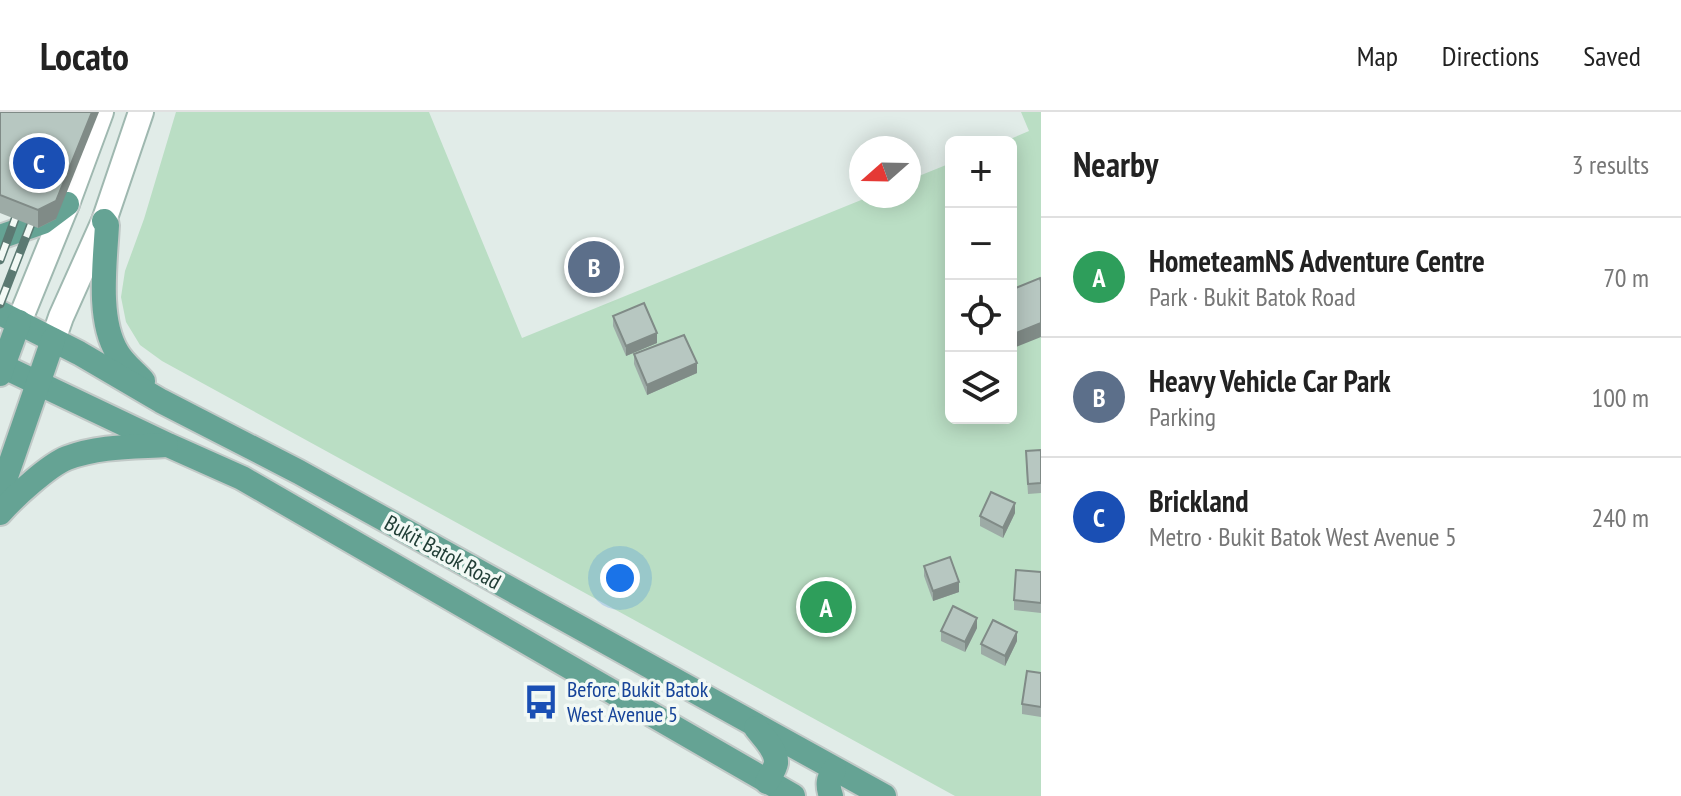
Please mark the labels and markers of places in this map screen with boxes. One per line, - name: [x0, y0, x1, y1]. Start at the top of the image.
- pin: C: [13, 133, 65, 193]
- pin: B: [568, 237, 620, 297]
- pin: A: [800, 577, 852, 637]
- place label: Before Bukit Batok West Avenue 5: [567, 675, 709, 728]
- bus stop icon: Before Bukit Batok West Avenue 5: [522, 683, 560, 721]

